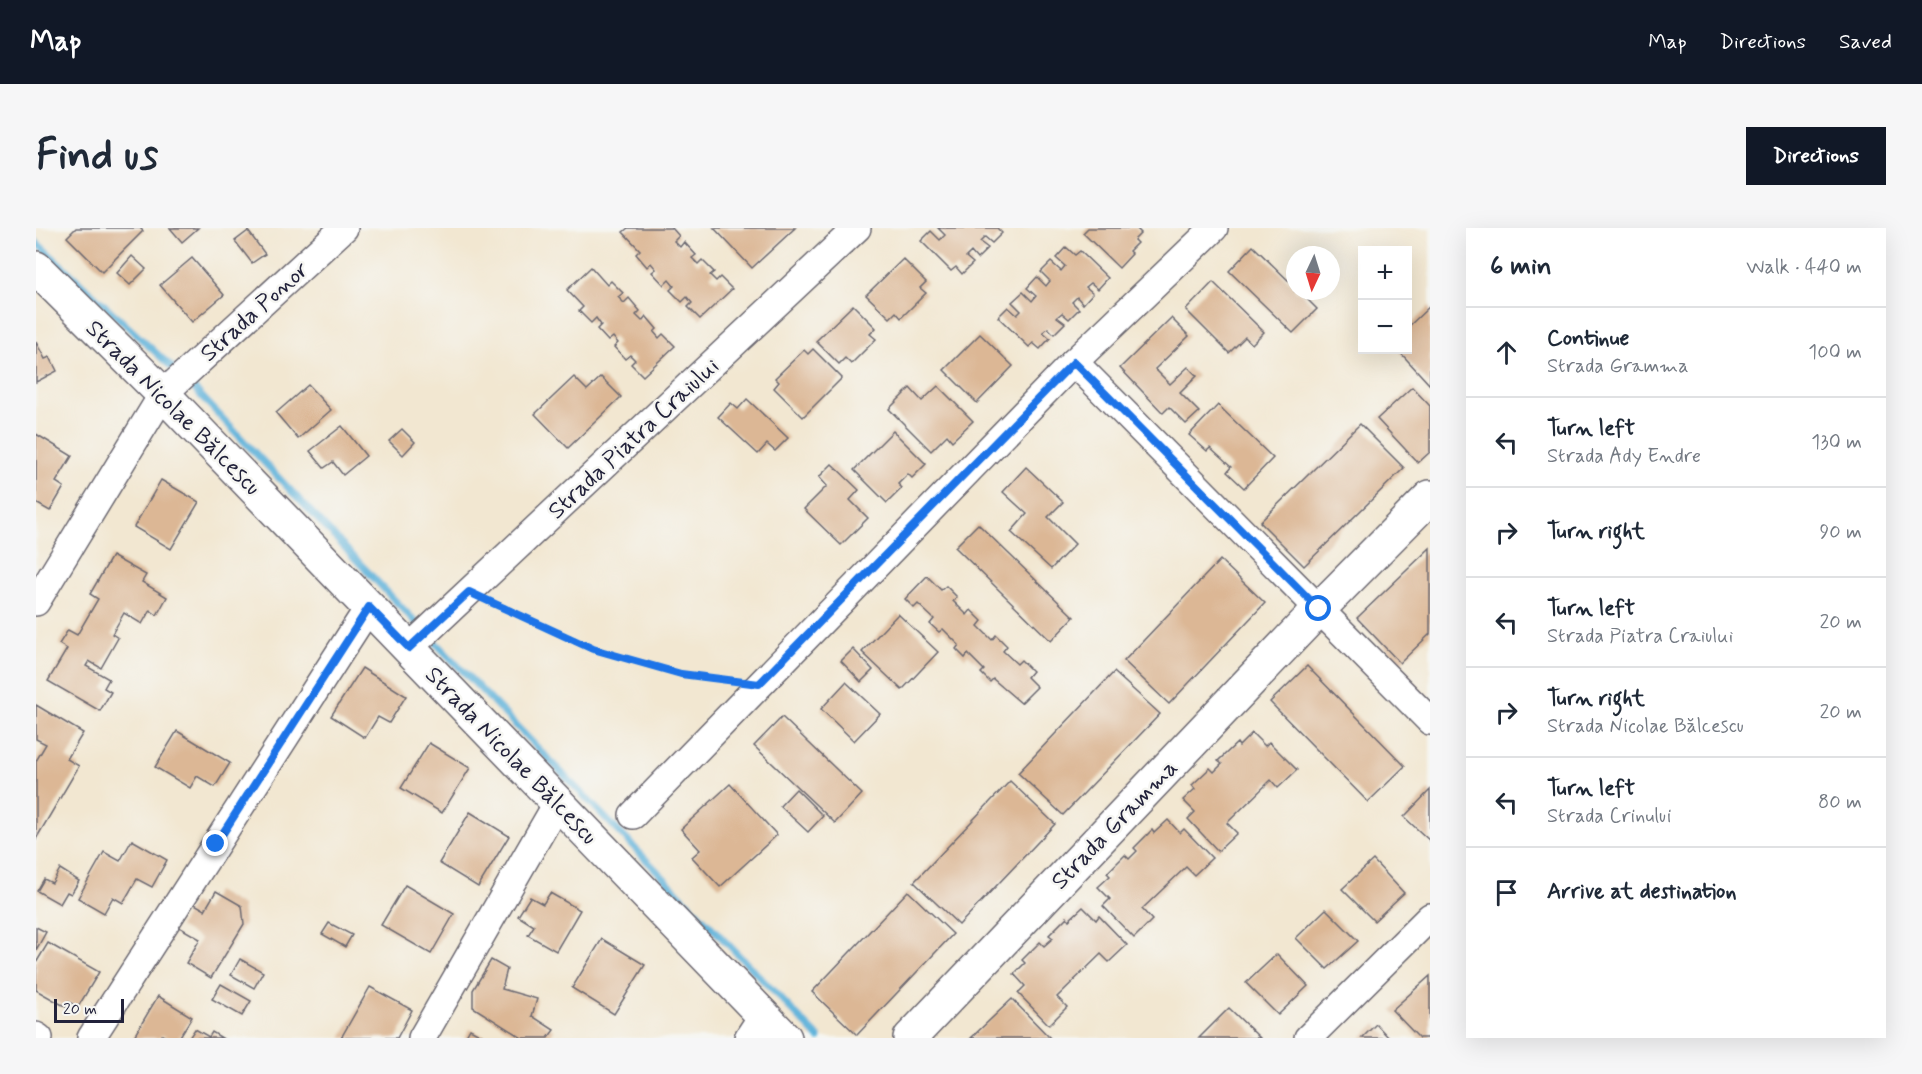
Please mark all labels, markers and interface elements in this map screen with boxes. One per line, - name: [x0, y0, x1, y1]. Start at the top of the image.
- text: Map: [30, 24, 81, 61]
- text: Map: [1648, 28, 1687, 56]
- text: Directions: [1720, 28, 1806, 56]
- text: Saved: [1839, 28, 1892, 56]
- button: Directions: [1746, 127, 1886, 185]
- text: Find us: [36, 129, 158, 184]
- north arrow: [1286, 246, 1340, 300]
- map controls: [1358, 246, 1412, 354]
- button: +: [1358, 246, 1412, 300]
- text: 6 min: [1490, 250, 1552, 284]
- text: Walk · 440 m: [1746, 254, 1862, 281]
- street label: Strada Ponor: [194, 255, 316, 369]
- button: −: [1358, 300, 1412, 354]
- street label: Strada Nicolae Bălcescu: [78, 314, 267, 503]
- text: Continue: [1547, 325, 1629, 353]
- icon: ahead: [1490, 336, 1523, 369]
- text: 100 m: [1808, 339, 1862, 366]
- street label: Strada Piatra Craiului: [542, 352, 726, 527]
- text: Strada Gramma: [1547, 353, 1688, 380]
- text: Turn left: [1547, 415, 1635, 443]
- icon: left: [1490, 426, 1523, 459]
- text: 130 m: [1811, 429, 1862, 456]
- text: Strada Ady Endre: [1547, 443, 1701, 470]
- icon: right: [1490, 516, 1523, 549]
- text: Turn right: [1547, 518, 1645, 546]
- text: 90 m: [1819, 519, 1862, 546]
- route start: [1305, 595, 1331, 621]
- text: Turn left: [1547, 595, 1635, 623]
- icon: left: [1490, 606, 1523, 639]
- text: 20 m: [1819, 609, 1862, 636]
- text: Strada Piatra Craiului: [1547, 623, 1733, 650]
- street label: Strada Nicolae Bălcescu: [418, 660, 604, 852]
- text: Turn right: [1547, 685, 1645, 713]
- icon: right: [1490, 696, 1523, 729]
- text: 20 m: [1819, 699, 1862, 726]
- text: Strada Nicolae Bălcescu: [1547, 713, 1744, 740]
- street label: Strada Gramma: [1045, 753, 1185, 897]
- text: Turn left: [1547, 775, 1635, 803]
- icon: left: [1490, 786, 1523, 819]
- text: 80 m: [1818, 789, 1862, 816]
- text: Strada Crinului: [1547, 803, 1671, 830]
- route end: [202, 830, 228, 856]
- icon: arrive: [1490, 876, 1523, 909]
- text: Arrive at destination: [1547, 878, 1737, 906]
- scale bar: [54, 996, 124, 1024]
- text: 20 m: [63, 999, 97, 1020]

